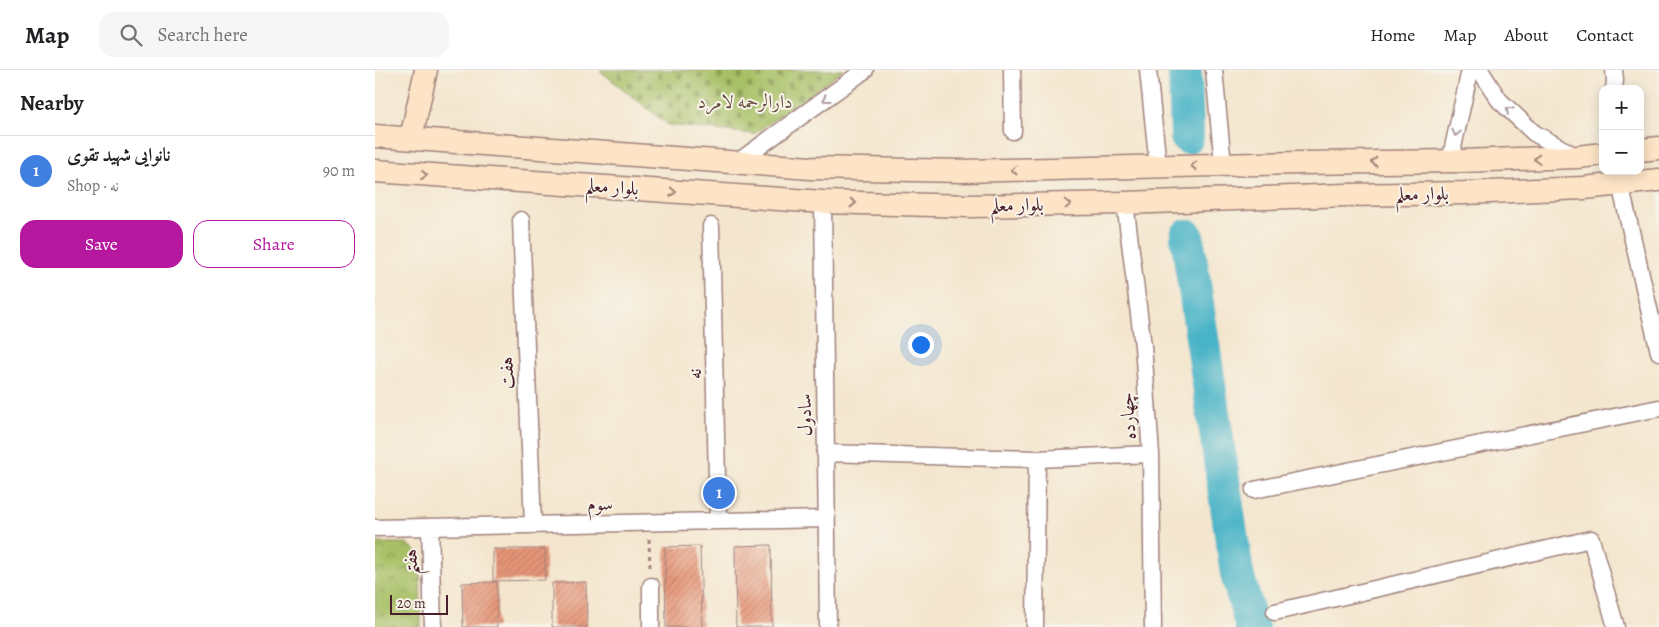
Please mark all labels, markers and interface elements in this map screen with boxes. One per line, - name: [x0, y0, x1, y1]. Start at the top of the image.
- search box: [99, 12, 449, 57]
- text: Map: [25, 19, 69, 51]
- icon: search: [117, 21, 145, 49]
- text: Search here: [157, 22, 248, 48]
- text: Home: [1370, 23, 1415, 47]
- text: Map: [1443, 23, 1476, 47]
- text: About: [1504, 23, 1548, 47]
- text: Contact: [1576, 23, 1634, 47]
- map controls: [1599, 85, 1644, 175]
- button: +: [1599, 85, 1644, 130]
- text: Nearby: [20, 89, 83, 117]
- park label: دارالرحمه لامرد: [697, 89, 793, 115]
- one-way arrow: [822, 92, 831, 102]
- one-way arrow: [1506, 107, 1515, 116]
- one-way arrow: [1451, 128, 1462, 137]
- button: −: [1599, 130, 1644, 175]
- text: نانوایی شهید تقوی: [67, 142, 171, 168]
- one-way arrow: [1532, 153, 1540, 164]
- one-way arrow: [1370, 157, 1378, 167]
- text: 1: [33, 160, 39, 182]
- text: 90 m: [323, 160, 355, 182]
- one-way arrow: [1190, 160, 1198, 171]
- one-way arrow: [1010, 165, 1018, 175]
- one-way arrow: [420, 169, 428, 180]
- street label: بلوار معلم: [584, 172, 640, 208]
- text: Shop · نه: [67, 175, 119, 197]
- street label: بلوار معلم: [1395, 181, 1449, 213]
- one-way arrow: [669, 186, 677, 197]
- street label: بلوار معلم: [990, 192, 1044, 224]
- one-way arrow: [849, 198, 857, 208]
- one-way arrow: [1064, 199, 1072, 209]
- button: Save: [20, 220, 183, 268]
- button: Share: [193, 220, 355, 268]
- your location: [908, 332, 934, 358]
- street label: هفت: [493, 356, 521, 390]
- street label: نه: [682, 368, 708, 380]
- street label: چهارده: [1113, 391, 1143, 441]
- street label: سادول: [792, 393, 818, 437]
- pin: 1: [703, 474, 735, 512]
- street label: سوم: [587, 491, 613, 520]
- street label: هفتم: [398, 548, 430, 576]
- scale bar: [390, 592, 447, 615]
- text: 20 m: [397, 594, 426, 613]

